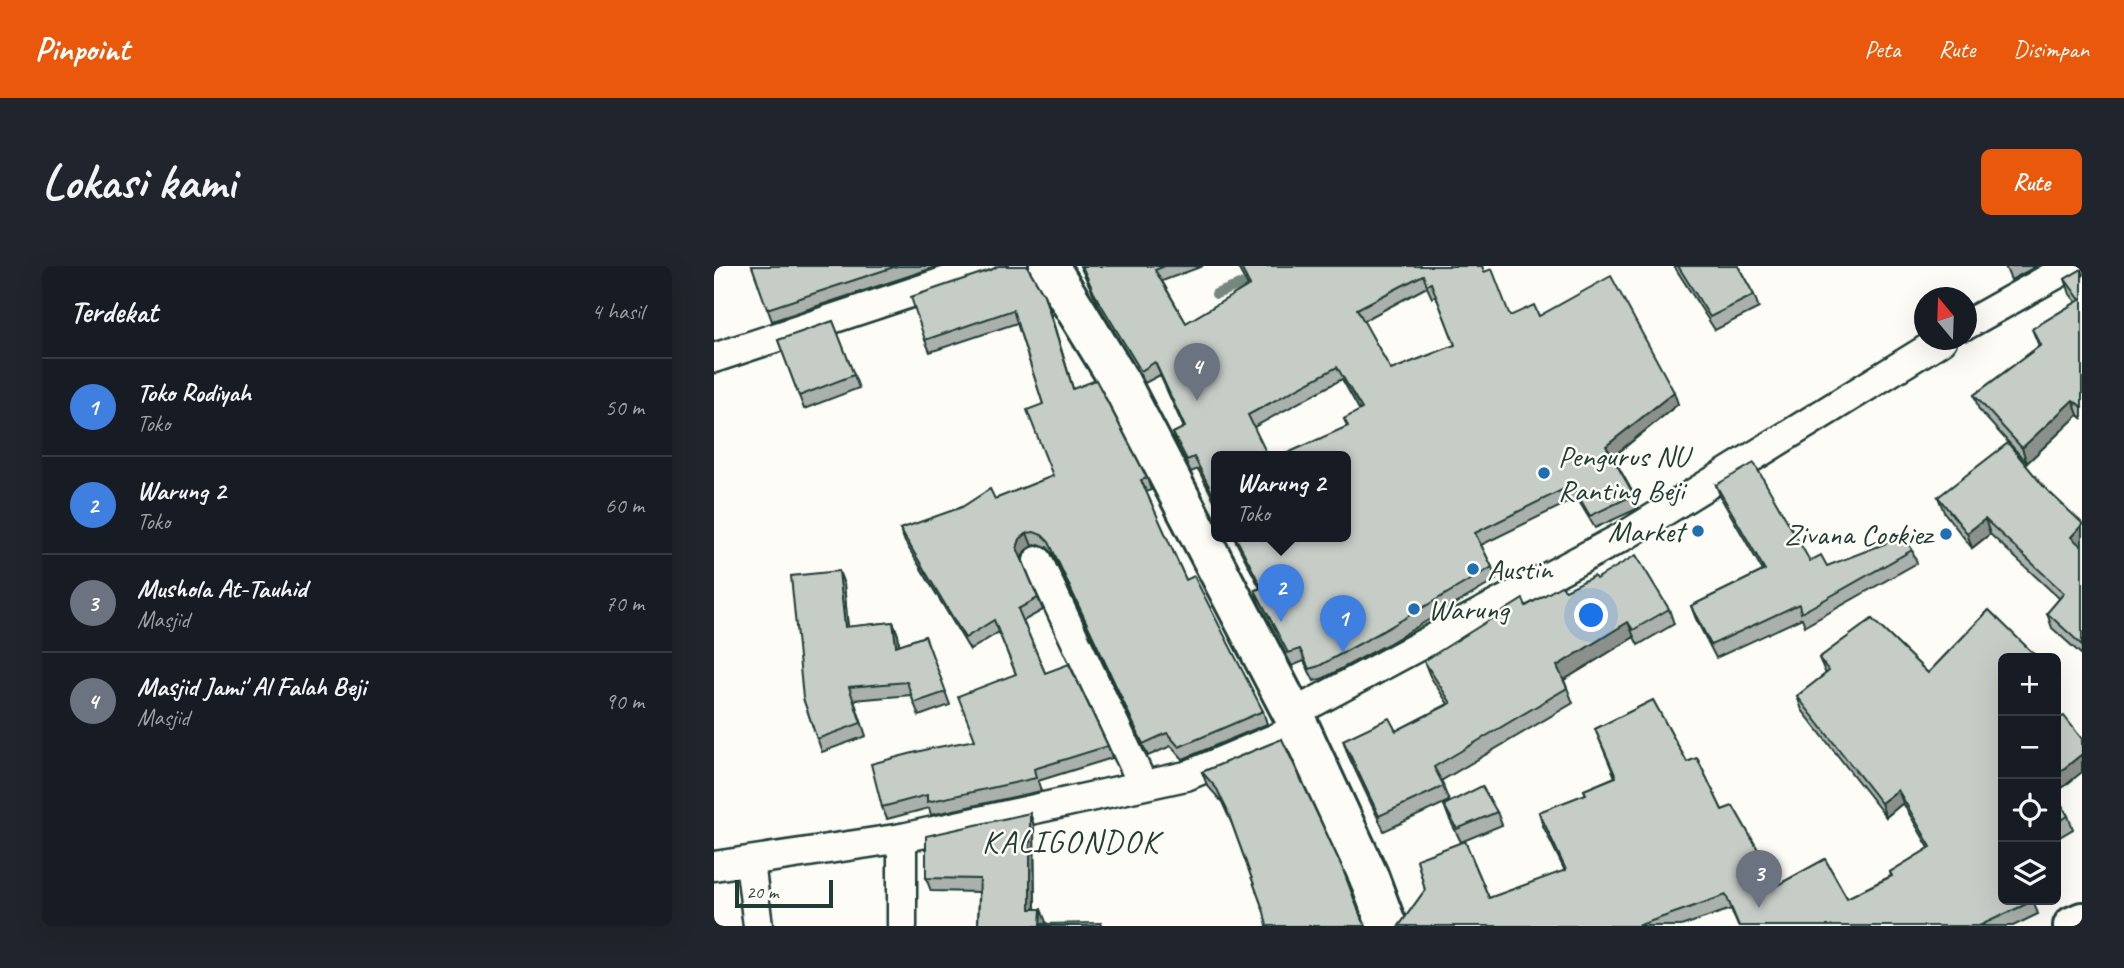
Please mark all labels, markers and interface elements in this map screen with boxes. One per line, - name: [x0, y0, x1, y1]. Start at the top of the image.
- text: Pinpoint: [35, 28, 129, 70]
- text: Peta: [1864, 34, 1900, 64]
- text: Rute: [1938, 34, 1975, 64]
- text: Disimpan: [2013, 34, 2089, 64]
- button: Rute: [1981, 149, 2082, 215]
- text: Lokasi kami: [42, 151, 235, 213]
- north arrow: [1914, 287, 1977, 350]
- text: Terdekat: [70, 293, 158, 331]
- text: 4 hasil: [591, 297, 644, 326]
- pin: 4: [1174, 343, 1220, 401]
- text: Toko Rodiyah: [137, 376, 251, 409]
- text: 1: [88, 393, 98, 422]
- text: 50 m: [605, 393, 644, 422]
- text: Toko: [137, 409, 170, 438]
- place label: Pengurus NU Ranting Beji: [1558, 437, 1694, 509]
- popup: [1211, 451, 1351, 542]
- marker: Pengurus NU Ranting Beji: [1536, 465, 1552, 481]
- text: Warung 2: [1237, 466, 1325, 499]
- text: Warung 2: [137, 474, 226, 507]
- text: 2: [88, 491, 98, 520]
- text: 60 m: [605, 491, 644, 520]
- text: Toko: [1237, 499, 1270, 528]
- text: Toko: [137, 507, 170, 536]
- place label: Market: [1608, 512, 1688, 550]
- place label: Zivana Cookiez: [1784, 515, 1936, 553]
- marker: Market: [1690, 523, 1706, 539]
- marker: Zivana Cookiez: [1938, 526, 1954, 542]
- place label: Austin: [1487, 550, 1554, 588]
- marker: Austin: [1465, 561, 1481, 577]
- pin: 2: [1258, 564, 1304, 622]
- text: Mushola At-Tauhid: [137, 572, 307, 605]
- text: 3: [88, 589, 98, 618]
- text: 70 m: [605, 589, 644, 618]
- place label: Warung: [1428, 590, 1511, 628]
- pin: 1: [1320, 595, 1366, 653]
- your location: [1574, 598, 1608, 632]
- marker: Warung: [1406, 601, 1422, 617]
- text: Masjid: [137, 605, 190, 634]
- map controls: [1998, 653, 2061, 905]
- button: +: [1998, 653, 2061, 716]
- text: Masjid Jami' Al Falah Beji: [137, 670, 366, 703]
- text: 4: [88, 687, 98, 716]
- text: 90 m: [605, 687, 644, 716]
- text: Masjid: [137, 703, 190, 732]
- button: −: [1998, 716, 2061, 779]
- button: locate: [1998, 779, 2061, 842]
- district label: KALIGONDOK: [982, 821, 1164, 862]
- button: layers: [1998, 842, 2061, 905]
- pin: 3: [1736, 850, 1782, 908]
- scale bar: [735, 877, 833, 909]
- text: 20 m: [746, 880, 778, 904]

